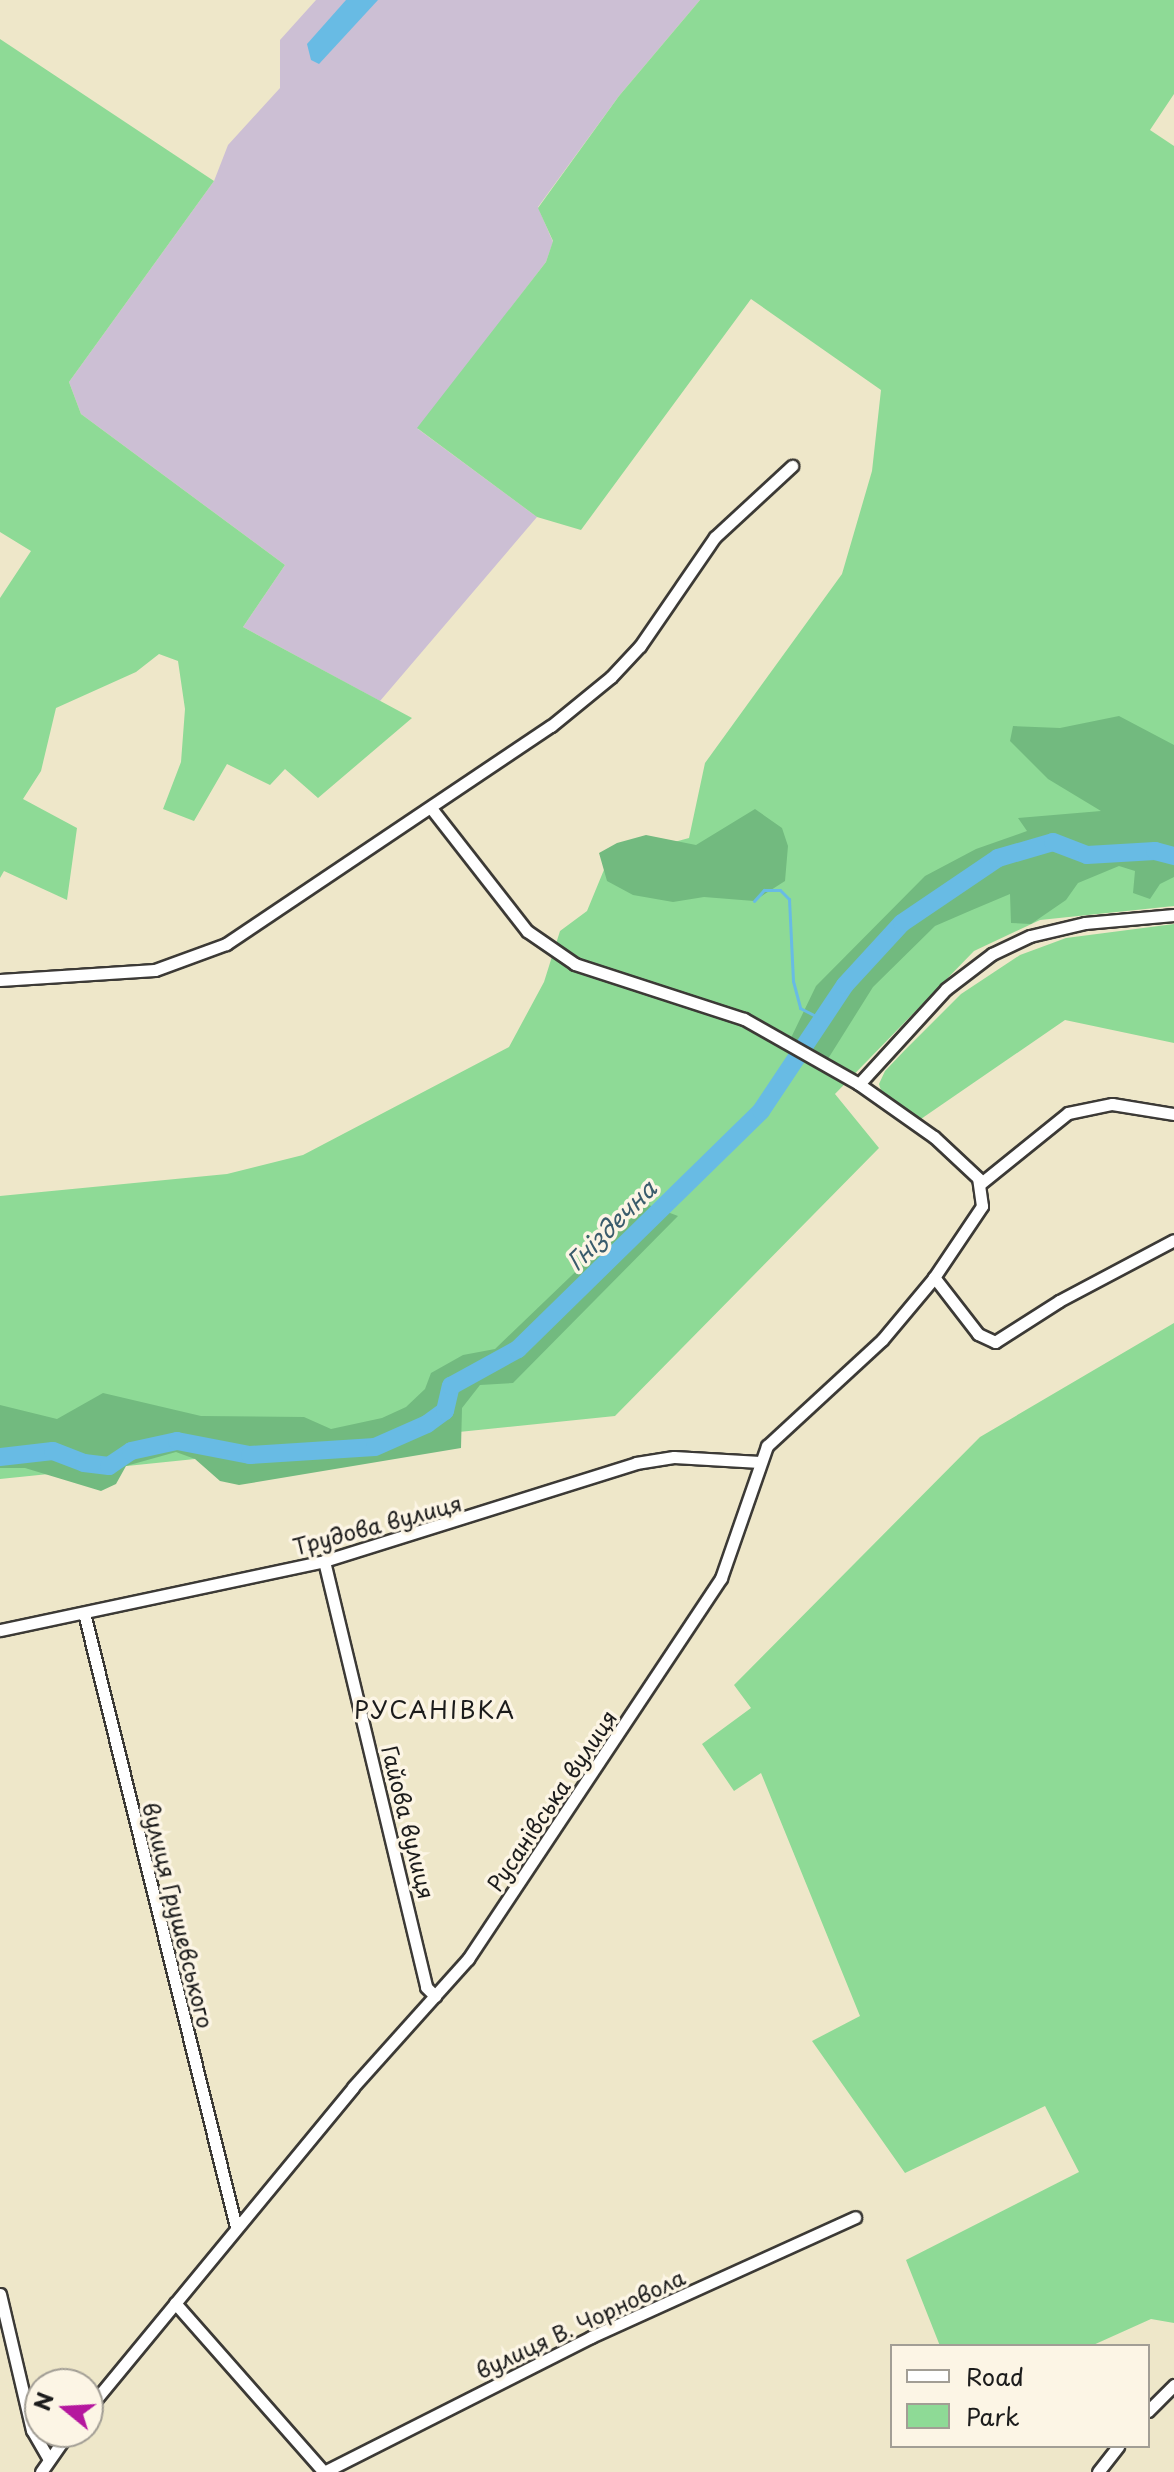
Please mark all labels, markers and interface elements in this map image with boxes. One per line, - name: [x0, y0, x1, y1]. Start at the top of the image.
- water label: Гніздечна: [560, 1174, 662, 1276]
- street label: Трудова вулиця: [289, 1489, 465, 1559]
- district label: РУСАНІВКА: [354, 1696, 516, 1724]
- street label: Русанівська вулиця: [480, 1704, 622, 1896]
- street label: Гайова вулиця: [377, 1742, 441, 1902]
- street label: вулиця Грушевського: [138, 1799, 220, 2031]
- street label: вулиця В. Чорновола: [471, 2263, 689, 2383]
- legend: [890, 2344, 1150, 2448]
- text: Road: [966, 2358, 1024, 2394]
- north arrow: [24, 2368, 104, 2448]
- text: N: [24, 2388, 61, 2414]
- text: Park: [966, 2398, 1020, 2434]

